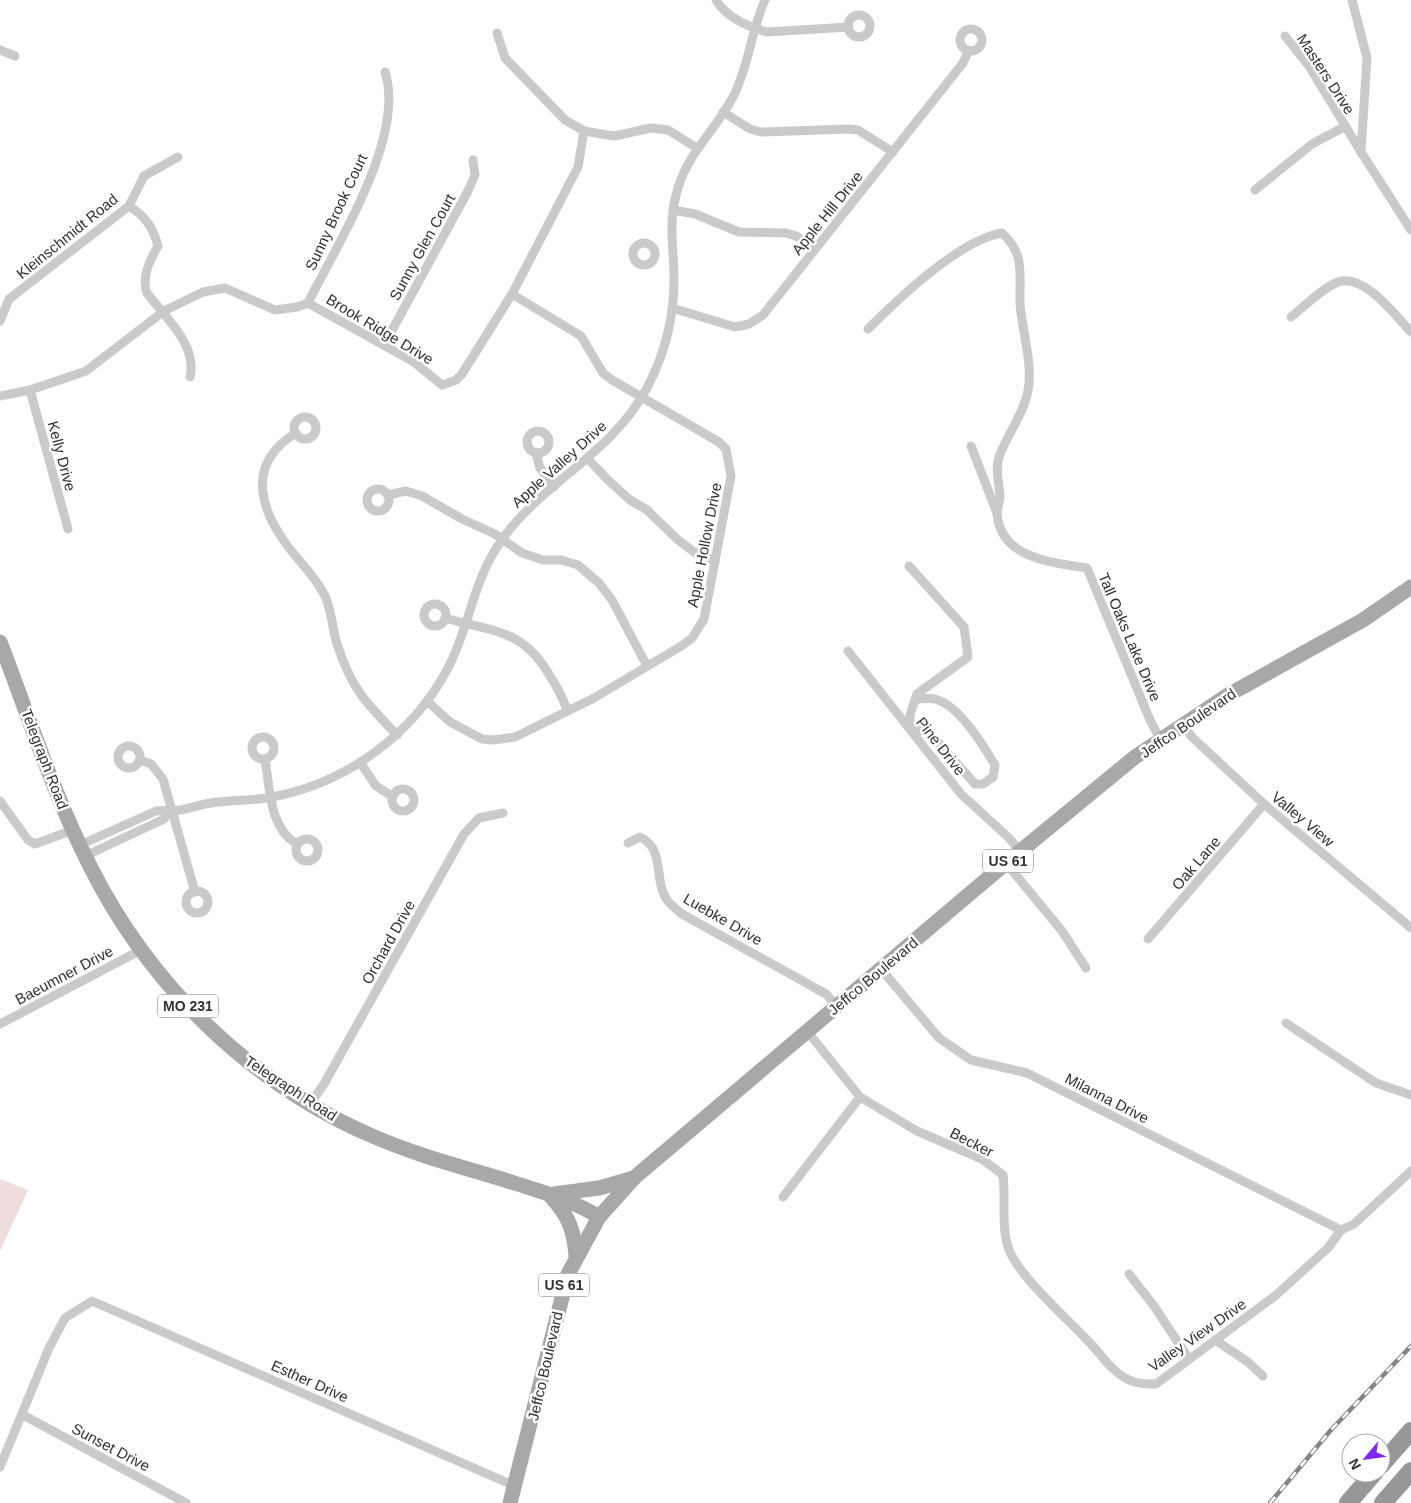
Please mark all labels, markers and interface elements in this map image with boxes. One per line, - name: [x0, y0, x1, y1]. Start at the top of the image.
- street label: Masters Drive: [1294, 31, 1358, 117]
- street label: Sunny Brook Court: [302, 150, 371, 273]
- street label: Apple Hill Drive: [788, 168, 866, 258]
- street label: Kleinschmidt Road: [13, 190, 121, 282]
- street label: Sunny Glen Court: [386, 190, 459, 303]
- street label: Brook Ridge Drive: [323, 290, 437, 368]
- street label: Apple Valley Drive: [508, 417, 610, 511]
- street label: Kelly Drive: [45, 419, 79, 493]
- street label: Apple Hollow Drive: [684, 481, 724, 609]
- street label: Tall Oaks Lake Drive: [1095, 570, 1165, 704]
- street label: Jeffco Boulevard: [1137, 685, 1239, 761]
- street label: Telegraph Road: [18, 707, 72, 811]
- street label: Pine Drive: [913, 714, 969, 778]
- street label: Valley View: [1268, 788, 1338, 850]
- street label: Oak Lane: [1168, 833, 1224, 893]
- road number: US 61: [983, 849, 1033, 872]
- street label: Luebke Drive: [680, 890, 766, 948]
- street label: Orchard Drive: [358, 897, 418, 987]
- street label: Jeffco Boulevard: [825, 934, 921, 1018]
- street label: Baeumner Drive: [12, 942, 116, 1008]
- road number: MO 231: [158, 994, 218, 1018]
- street label: Telegraph Road: [242, 1052, 340, 1124]
- street label: Milanna Drive: [1062, 1070, 1152, 1126]
- street label: Becker: [947, 1124, 997, 1160]
- road number: US 61: [539, 1274, 589, 1296]
- street label: Valley View Drive: [1145, 1295, 1249, 1375]
- street label: Jeffco Boulevard: [524, 1310, 566, 1422]
- street label: Esther Drive: [269, 1356, 351, 1406]
- street label: Sunset Drive: [69, 1419, 153, 1475]
- north arrow: [1341, 1433, 1391, 1483]
- text: N: [1345, 1456, 1364, 1473]

